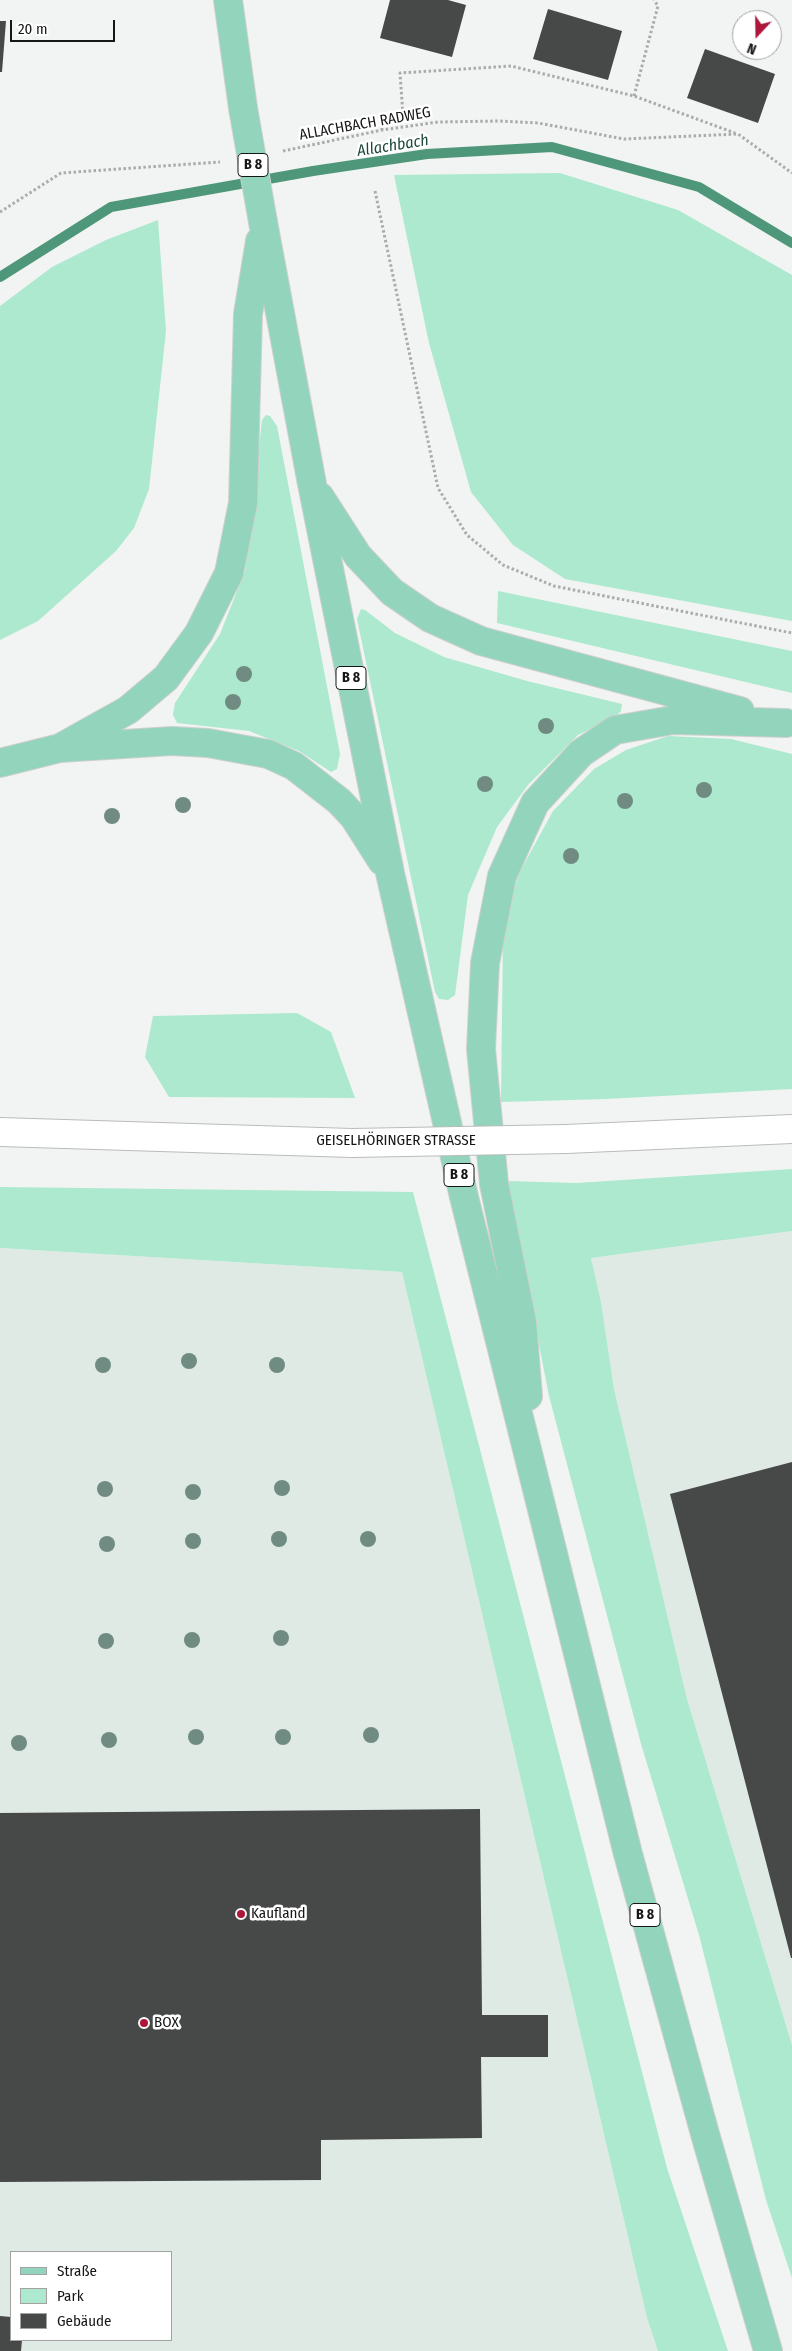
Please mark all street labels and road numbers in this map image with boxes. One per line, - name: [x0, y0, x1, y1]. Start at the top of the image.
- street label: ALLACHBACH RADWEG: [298, 104, 432, 144]
- road number: B 8: [238, 154, 268, 176]
- road number: B 8: [336, 666, 366, 690]
- street label: GEISELHÖRINGER STRASSE: [316, 1132, 476, 1150]
- road number: B 8: [444, 1164, 474, 1186]
- road number: B 8: [630, 1904, 660, 1926]

